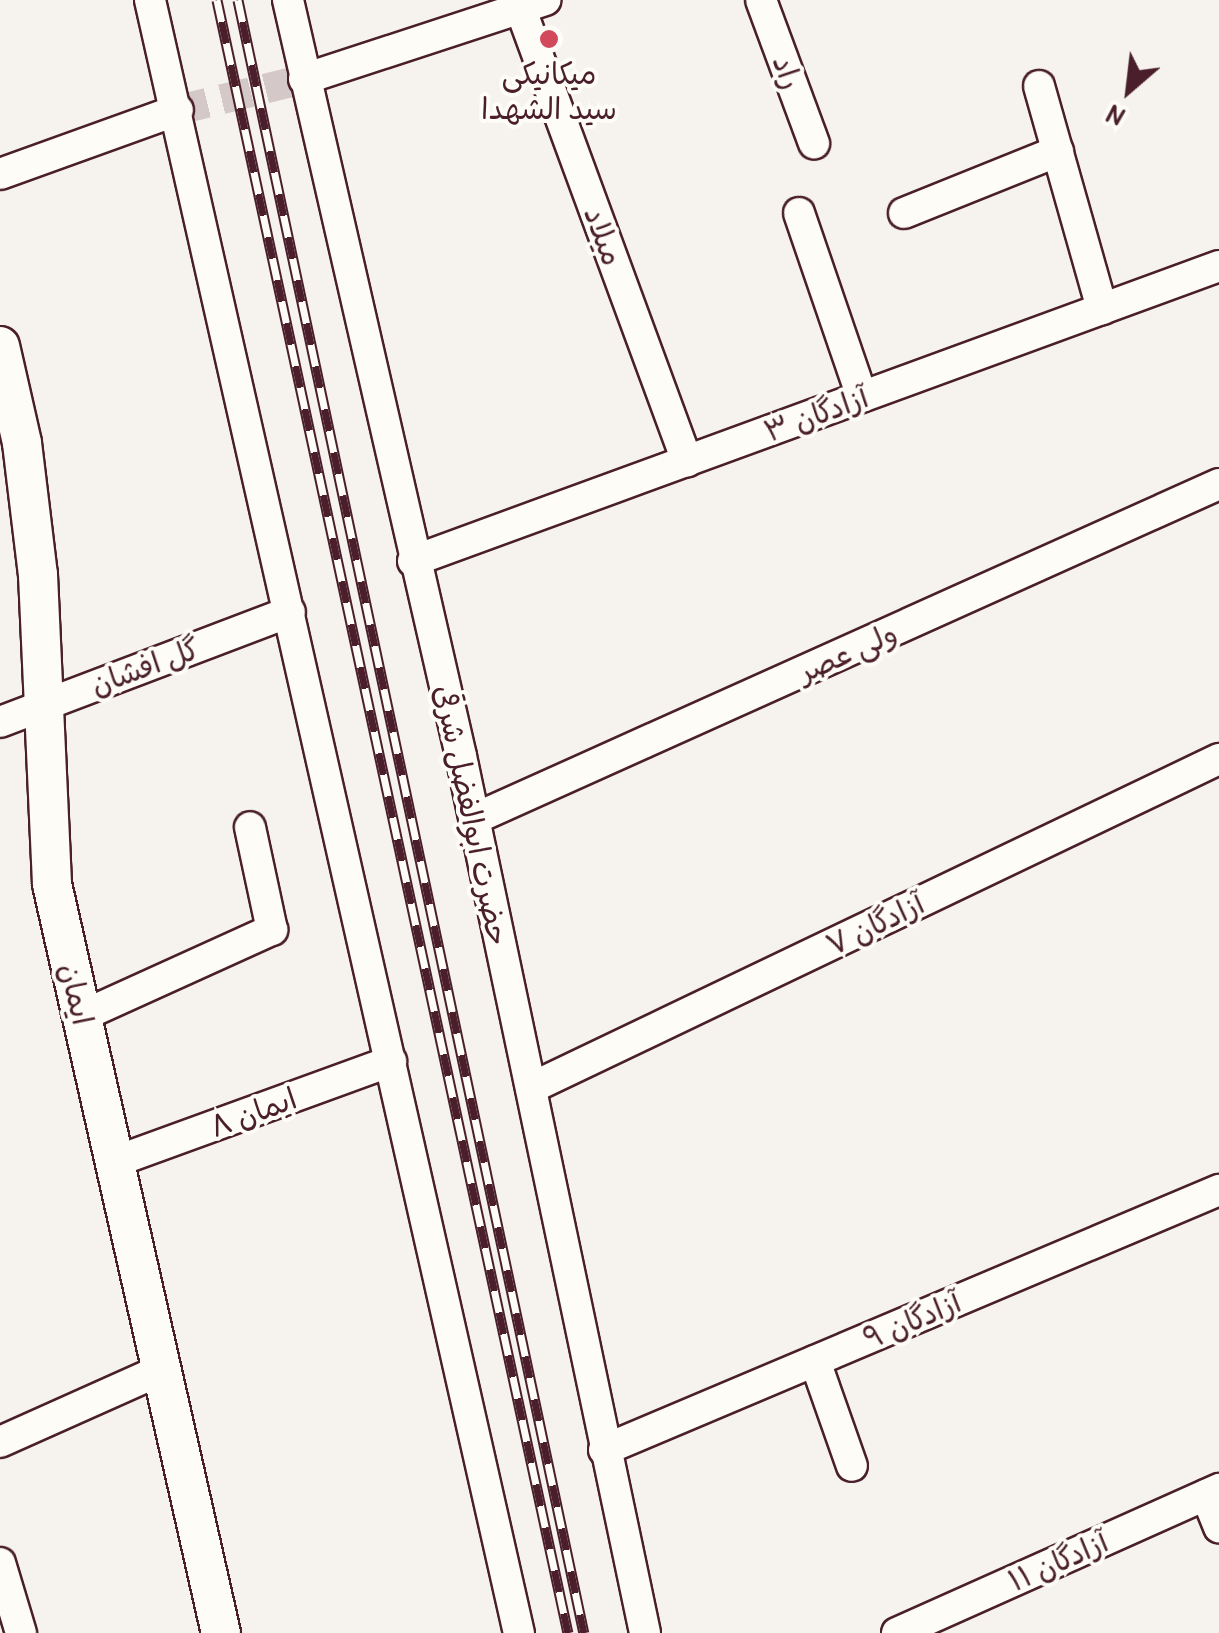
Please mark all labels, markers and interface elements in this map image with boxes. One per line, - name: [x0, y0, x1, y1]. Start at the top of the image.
- marker: میکانیکی سید الشهدا: [538, 28, 560, 50]
- north arrow: [1079, 40, 1179, 140]
- street label: راد: [765, 50, 811, 94]
- place label: میکانیکی سید الشهدا: [481, 55, 617, 126]
- text: N: [1099, 96, 1130, 137]
- street label: میلاد: [577, 202, 631, 270]
- street label: ۳ آزادگان: [759, 379, 873, 449]
- street label: ولی عصر: [792, 614, 902, 690]
- street label: گل افشان: [86, 630, 204, 702]
- street label: حضرت ابوالفضل شرقی: [427, 681, 517, 949]
- street label: ۷ آزادگان: [820, 885, 930, 963]
- street label: ایمان: [52, 960, 102, 1028]
- street label: ایمان ۸: [205, 1080, 301, 1144]
- street label: ۹ آزادگان: [858, 1283, 966, 1357]
- street label: ۱۱ آزادگان: [1003, 1523, 1113, 1599]

